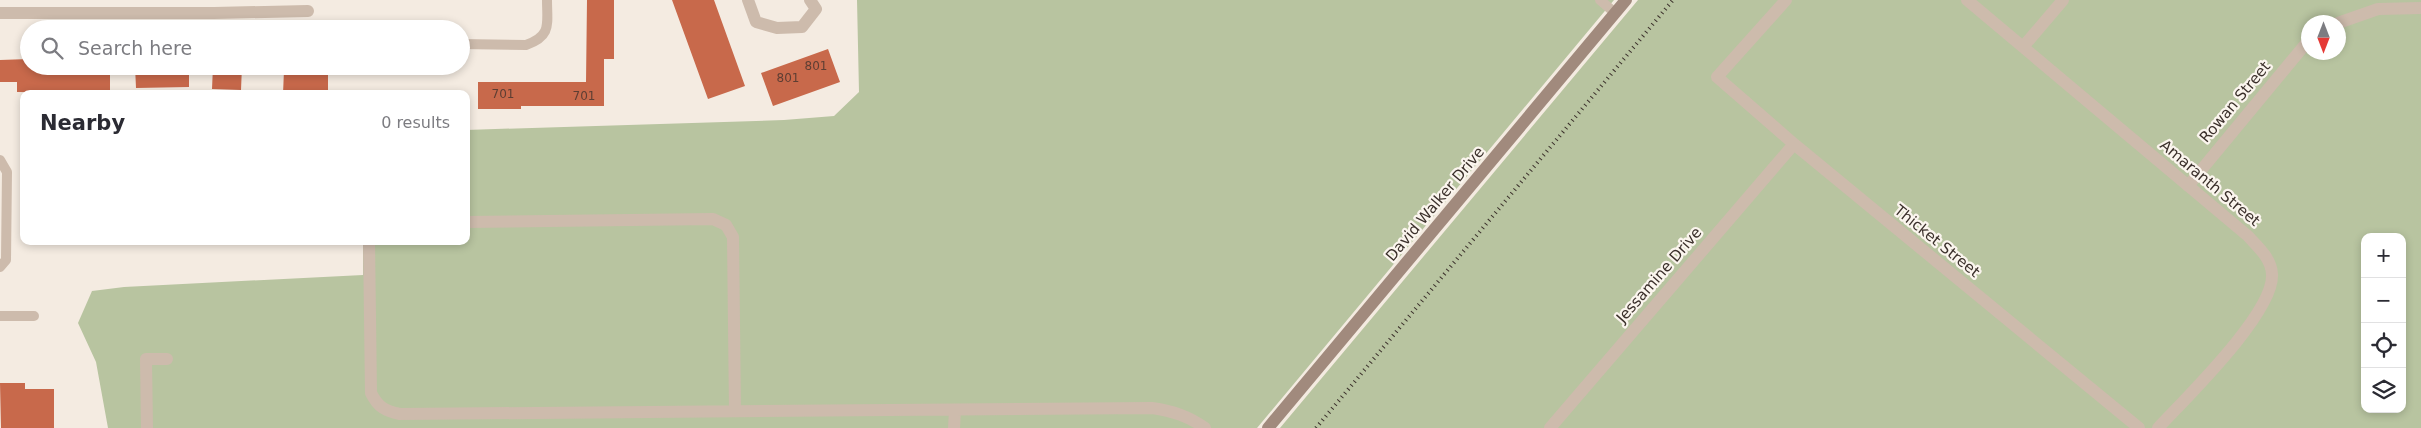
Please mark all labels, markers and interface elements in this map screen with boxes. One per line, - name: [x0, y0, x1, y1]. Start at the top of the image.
- north arrow: [2301, 15, 2346, 60]
- search box: [20, 20, 470, 75]
- icon: search: [38, 34, 66, 62]
- text: Search here: [78, 37, 192, 59]
- street label: Rowan Street: [2196, 58, 2274, 146]
- house number: 801: [805, 59, 827, 73]
- house number: 801: [777, 71, 799, 85]
- house number: 701: [492, 87, 514, 101]
- house number: 701: [573, 89, 595, 103]
- text: Nearby: [40, 111, 125, 135]
- text: 0 results: [381, 113, 450, 132]
- street label: Amaranth Street: [2156, 136, 2264, 230]
- street label: David Walker Drive: [1382, 143, 1488, 265]
- street label: Thicket Street: [1890, 200, 1983, 281]
- street label: Jessamine Drive: [1612, 224, 1705, 327]
- map controls: [2361, 233, 2406, 413]
- button: +: [2361, 233, 2406, 278]
- button: −: [2361, 278, 2406, 323]
- button: locate: [2361, 323, 2406, 368]
- button: layers: [2361, 368, 2406, 413]

